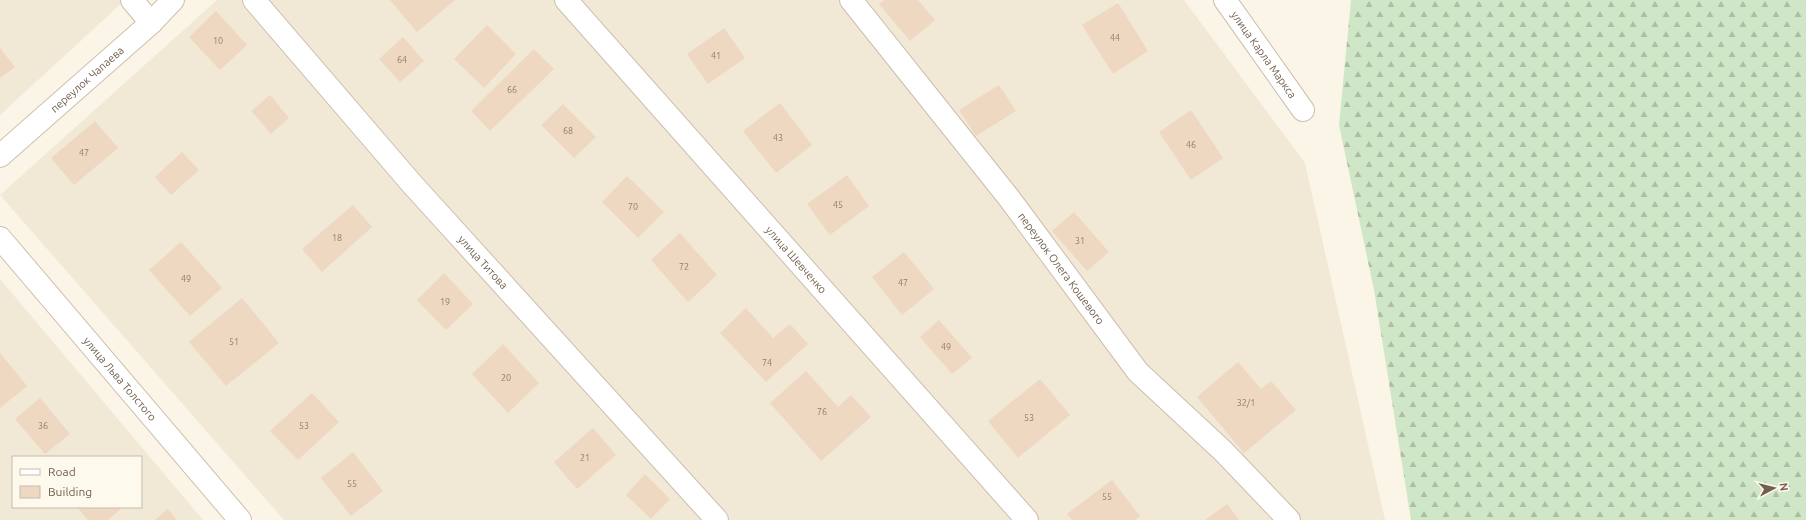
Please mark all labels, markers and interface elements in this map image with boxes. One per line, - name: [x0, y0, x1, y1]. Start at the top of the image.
- street label: улица Карла Маркса: [1229, 9, 1299, 101]
- house number: 44: [1110, 33, 1120, 43]
- house number: 10: [213, 36, 223, 46]
- street label: переулок Чапаева: [48, 44, 126, 115]
- house number: 41: [711, 51, 721, 61]
- house number: 64: [397, 55, 407, 65]
- house number: 66: [507, 85, 517, 95]
- house number: 68: [563, 126, 573, 136]
- house number: 43: [773, 133, 783, 143]
- house number: 46: [1186, 140, 1196, 150]
- house number: 47: [79, 148, 89, 158]
- house number: 45: [833, 200, 843, 210]
- house number: 70: [628, 202, 638, 212]
- street label: переулок Олега Кошевого: [1016, 210, 1107, 327]
- street label: улица Шевченко: [763, 224, 829, 296]
- house number: 18: [332, 233, 342, 243]
- street label: улица Титова: [456, 233, 510, 291]
- house number: 31: [1075, 236, 1085, 246]
- house number: 72: [679, 262, 689, 272]
- house number: 49: [181, 274, 191, 284]
- house number: 47: [898, 278, 908, 288]
- house number: 19: [440, 297, 450, 307]
- street label: улица Льва Толстого: [81, 335, 159, 423]
- house number: 51: [229, 337, 239, 347]
- house number: 49: [941, 342, 951, 352]
- house number: 74: [762, 358, 772, 368]
- house number: 20: [501, 373, 511, 383]
- house number: 32/1: [1237, 398, 1255, 408]
- house number: 76: [817, 407, 827, 417]
- house number: 53: [1024, 413, 1034, 423]
- house number: 36: [38, 421, 48, 431]
- house number: 53: [299, 421, 309, 431]
- house number: 21: [580, 453, 590, 463]
- legend: [12, 456, 142, 508]
- text: Road: [48, 465, 76, 478]
- north arrow: [1754, 468, 1794, 508]
- house number: 55: [347, 479, 357, 489]
- text: N: [1777, 482, 1790, 492]
- text: Building: [48, 485, 92, 498]
- house number: 55: [1102, 492, 1112, 502]

